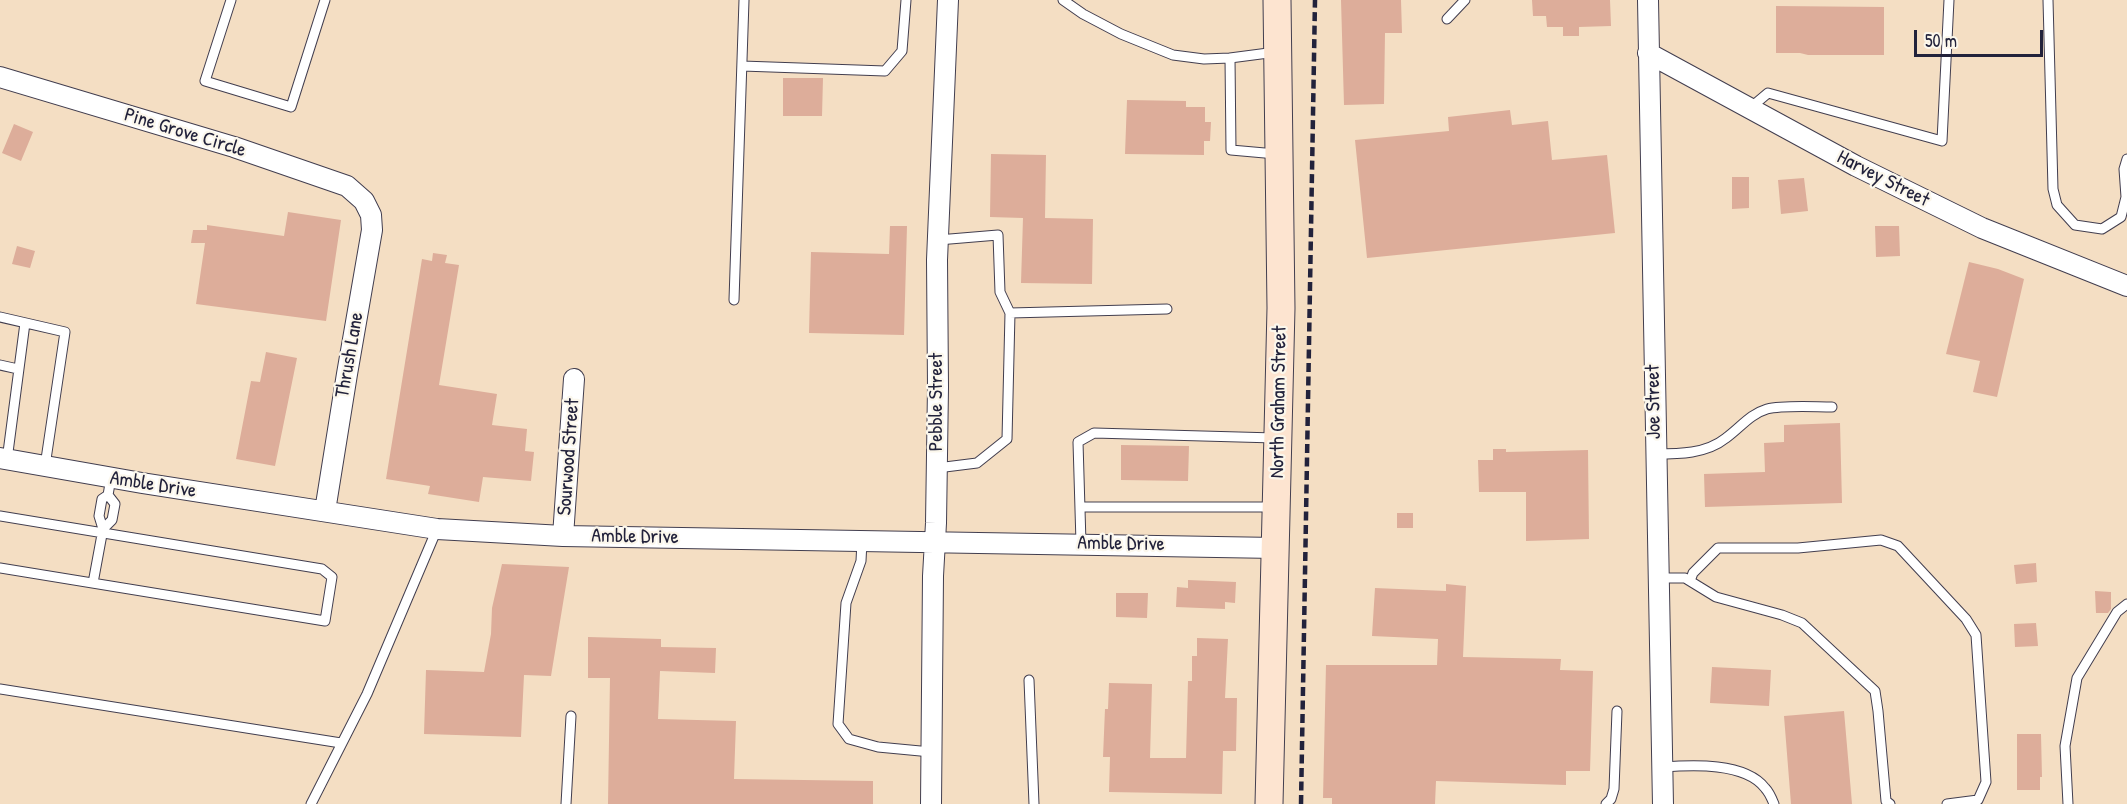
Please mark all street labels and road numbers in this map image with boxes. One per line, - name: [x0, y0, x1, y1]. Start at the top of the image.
- street label: Pine Grove Circle: [121, 103, 249, 163]
- street label: Harvey Street: [1833, 145, 1933, 213]
- street label: Thrush Lane: [331, 310, 369, 400]
- street label: North Graham Street: [1266, 326, 1292, 478]
- street label: Pebble Street: [925, 353, 949, 451]
- street label: Joe Street: [1641, 365, 1667, 439]
- street label: Sourwood Street: [553, 398, 585, 516]
- street label: Amble Drive: [108, 466, 198, 504]
- street label: Amble Drive: [591, 524, 679, 550]
- street label: Amble Drive: [1077, 531, 1165, 557]

